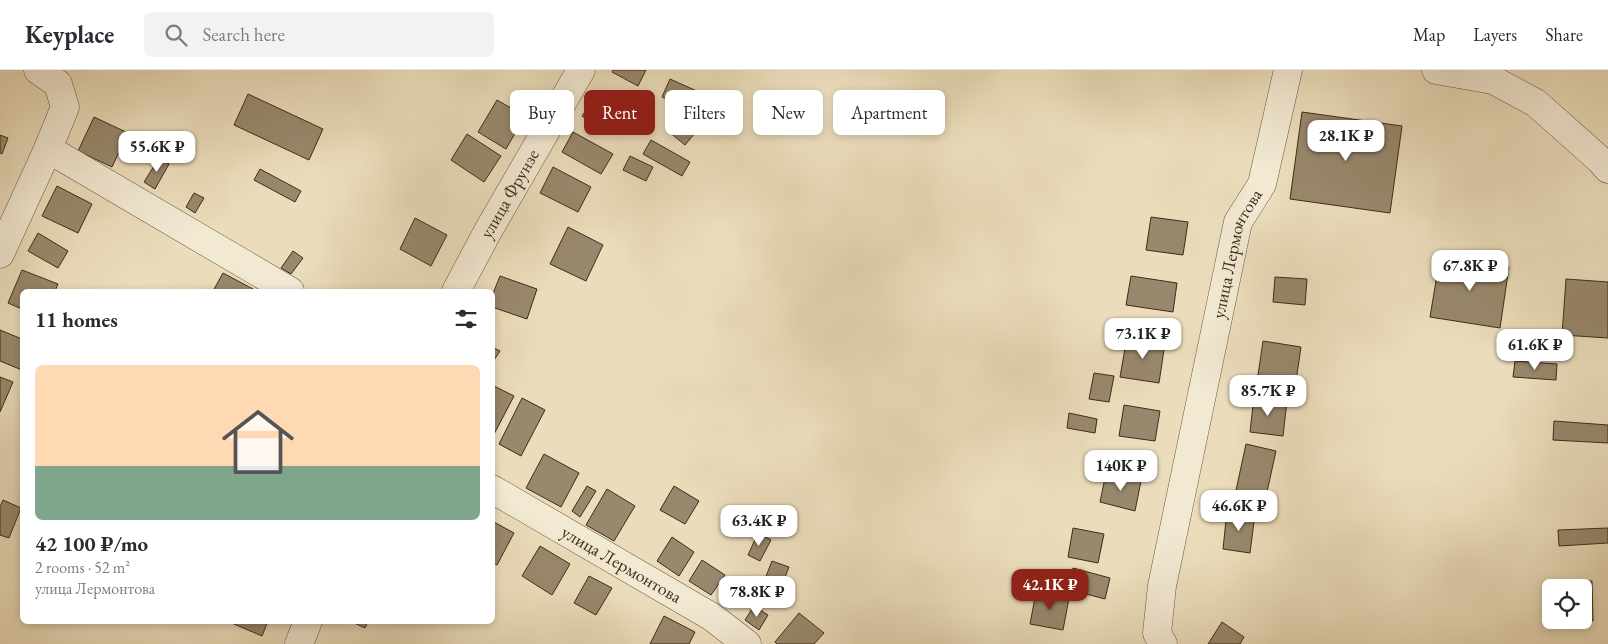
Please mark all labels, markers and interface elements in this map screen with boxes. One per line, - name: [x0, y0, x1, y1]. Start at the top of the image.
- search box: [144, 12, 494, 57]
- text: Keyplace: [25, 19, 114, 50]
- icon: search: [162, 21, 190, 49]
- text: Search here: [202, 22, 285, 47]
- text: Map: [1413, 23, 1445, 46]
- text: Layers: [1473, 23, 1517, 46]
- text: Share: [1545, 23, 1583, 46]
- chip: Buy: [510, 90, 574, 135]
- chip: Rent: [584, 90, 655, 135]
- chip: Filters: [665, 90, 743, 135]
- chip: New: [753, 90, 823, 135]
- chip: Apartment: [833, 90, 945, 135]
- pin: 28.1K ₽: [1300, 119, 1392, 162]
- text: 28.1K ₽: [1318, 125, 1374, 146]
- pin: 55.6K ₽: [111, 131, 203, 173]
- text: 55.6K ₽: [129, 136, 185, 157]
- street label: улица Фрунзе: [474, 145, 544, 242]
- street label: улица Лермонтова: [1206, 184, 1268, 321]
- pin: 67.8K ₽: [1424, 250, 1516, 292]
- text: 67.8K ₽: [1442, 255, 1498, 276]
- icon: filters: [452, 305, 480, 333]
- text: 11 homes: [35, 306, 118, 333]
- pin: 73.1K ₽: [1097, 318, 1189, 360]
- text: 73.1K ₽: [1115, 323, 1171, 344]
- pin: 61.6K ₽: [1489, 328, 1581, 371]
- text: 61.6K ₽: [1507, 334, 1563, 355]
- pin: 85.7K ₽: [1222, 374, 1314, 417]
- text: 85.7K ₽: [1240, 380, 1296, 401]
- icon: home: [213, 397, 303, 487]
- pin: 140K ₽: [1080, 450, 1162, 492]
- text: 140K ₽: [1095, 455, 1147, 476]
- pin: 46.6K ₽: [1193, 490, 1285, 532]
- text: 46.6K ₽: [1211, 495, 1267, 516]
- pin: 63.4K ₽: [713, 504, 805, 547]
- text: 63.4K ₽: [731, 510, 787, 531]
- street label: улица Лермонтова: [558, 520, 687, 608]
- text: 42 100 ₽/mo: [35, 530, 148, 557]
- text: 2 rooms · 52 m²: [35, 557, 130, 578]
- pin: 42.1K ₽: [1004, 568, 1096, 611]
- text: 42.1K ₽: [1022, 574, 1078, 595]
- pin: 78.8K ₽: [711, 576, 803, 618]
- text: улица Лермонтова: [35, 578, 155, 599]
- map controls: [1542, 579, 1592, 629]
- button: locate: [1542, 579, 1592, 629]
- text: 78.8K ₽: [729, 581, 785, 602]

